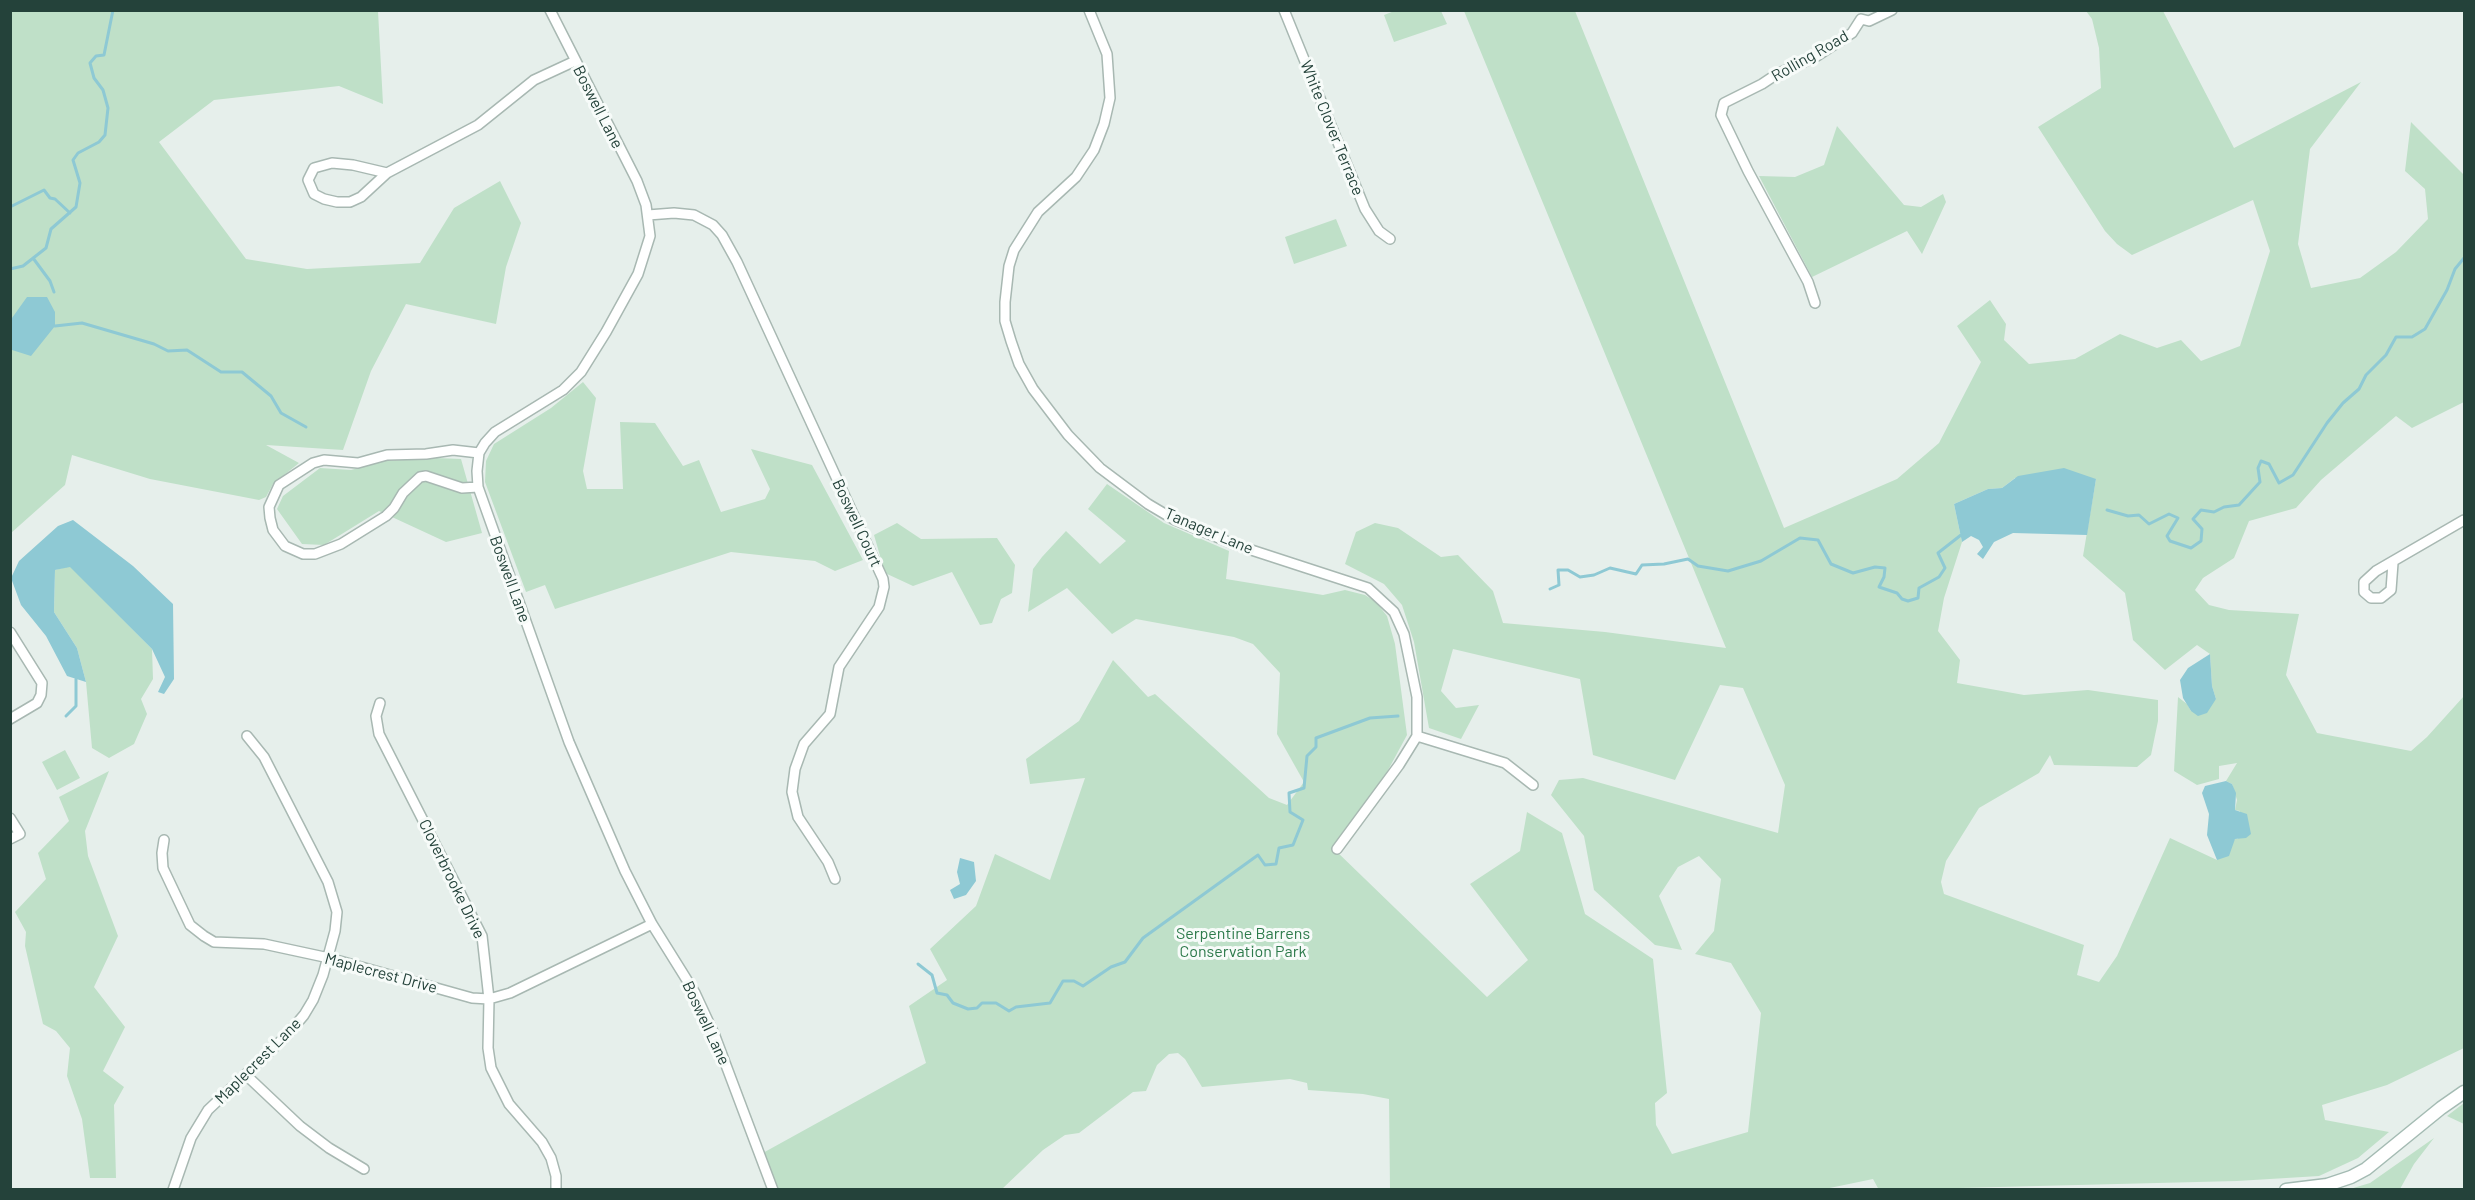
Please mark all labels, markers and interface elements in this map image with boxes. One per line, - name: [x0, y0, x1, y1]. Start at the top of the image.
- street label: Rolling Road: [1768, 26, 1852, 86]
- street label: White Clover Terrace: [1296, 58, 1368, 198]
- street label: Boswell Lane: [569, 62, 627, 152]
- street label: Boswell Court: [828, 476, 886, 570]
- street label: Tanager Lane: [1162, 504, 1256, 558]
- street label: Boswell Lane: [485, 533, 535, 625]
- street label: Cloverbrooke Drive: [415, 816, 489, 942]
- park label: Serpentine Barrens Conservation Park: [1176, 924, 1310, 962]
- street label: Maplecrest Drive: [323, 949, 439, 997]
- street label: Boswell Lane: [678, 978, 734, 1068]
- street label: Maplecrest Lane: [211, 1014, 305, 1108]

